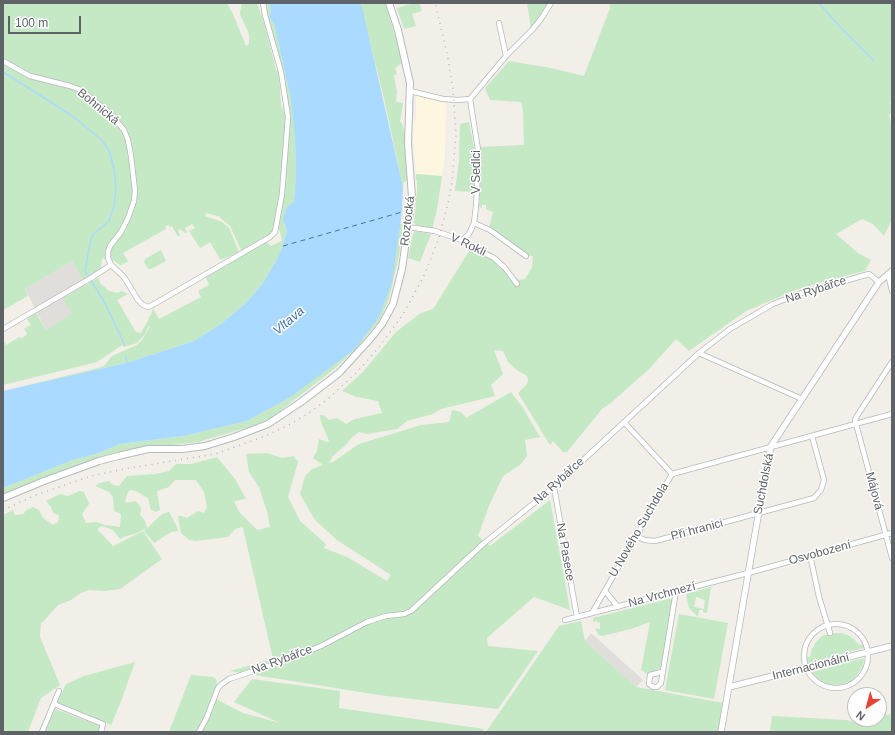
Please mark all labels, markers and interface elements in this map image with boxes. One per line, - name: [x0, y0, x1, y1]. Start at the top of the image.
- scale bar: [10, 8, 83, 34]
- text: 100 m: [15, 16, 48, 30]
- street label: Bohnická: [74, 86, 122, 128]
- street label: V Sedlci: [470, 150, 484, 194]
- street label: Roztocká: [398, 195, 418, 247]
- street label: V Rokli: [448, 230, 488, 260]
- street label: Na Rybářce: [784, 273, 848, 307]
- water label: Vltava: [270, 303, 308, 339]
- street label: Suchdolská: [751, 452, 777, 516]
- street label: Na Rybářce: [531, 454, 587, 508]
- street label: Májová: [862, 470, 886, 512]
- street label: U Nového Suchdola: [606, 480, 672, 580]
- street label: Při hranici: [669, 516, 725, 544]
- street label: Na Pasece: [553, 522, 577, 582]
- street label: Osvobození: [787, 538, 853, 568]
- street label: Na Vrchmezí: [627, 579, 697, 611]
- street label: Na Rybářce: [250, 642, 314, 678]
- street label: Internacionální: [771, 650, 851, 684]
- north arrow: [847, 687, 887, 727]
- text: N: [854, 709, 867, 723]

